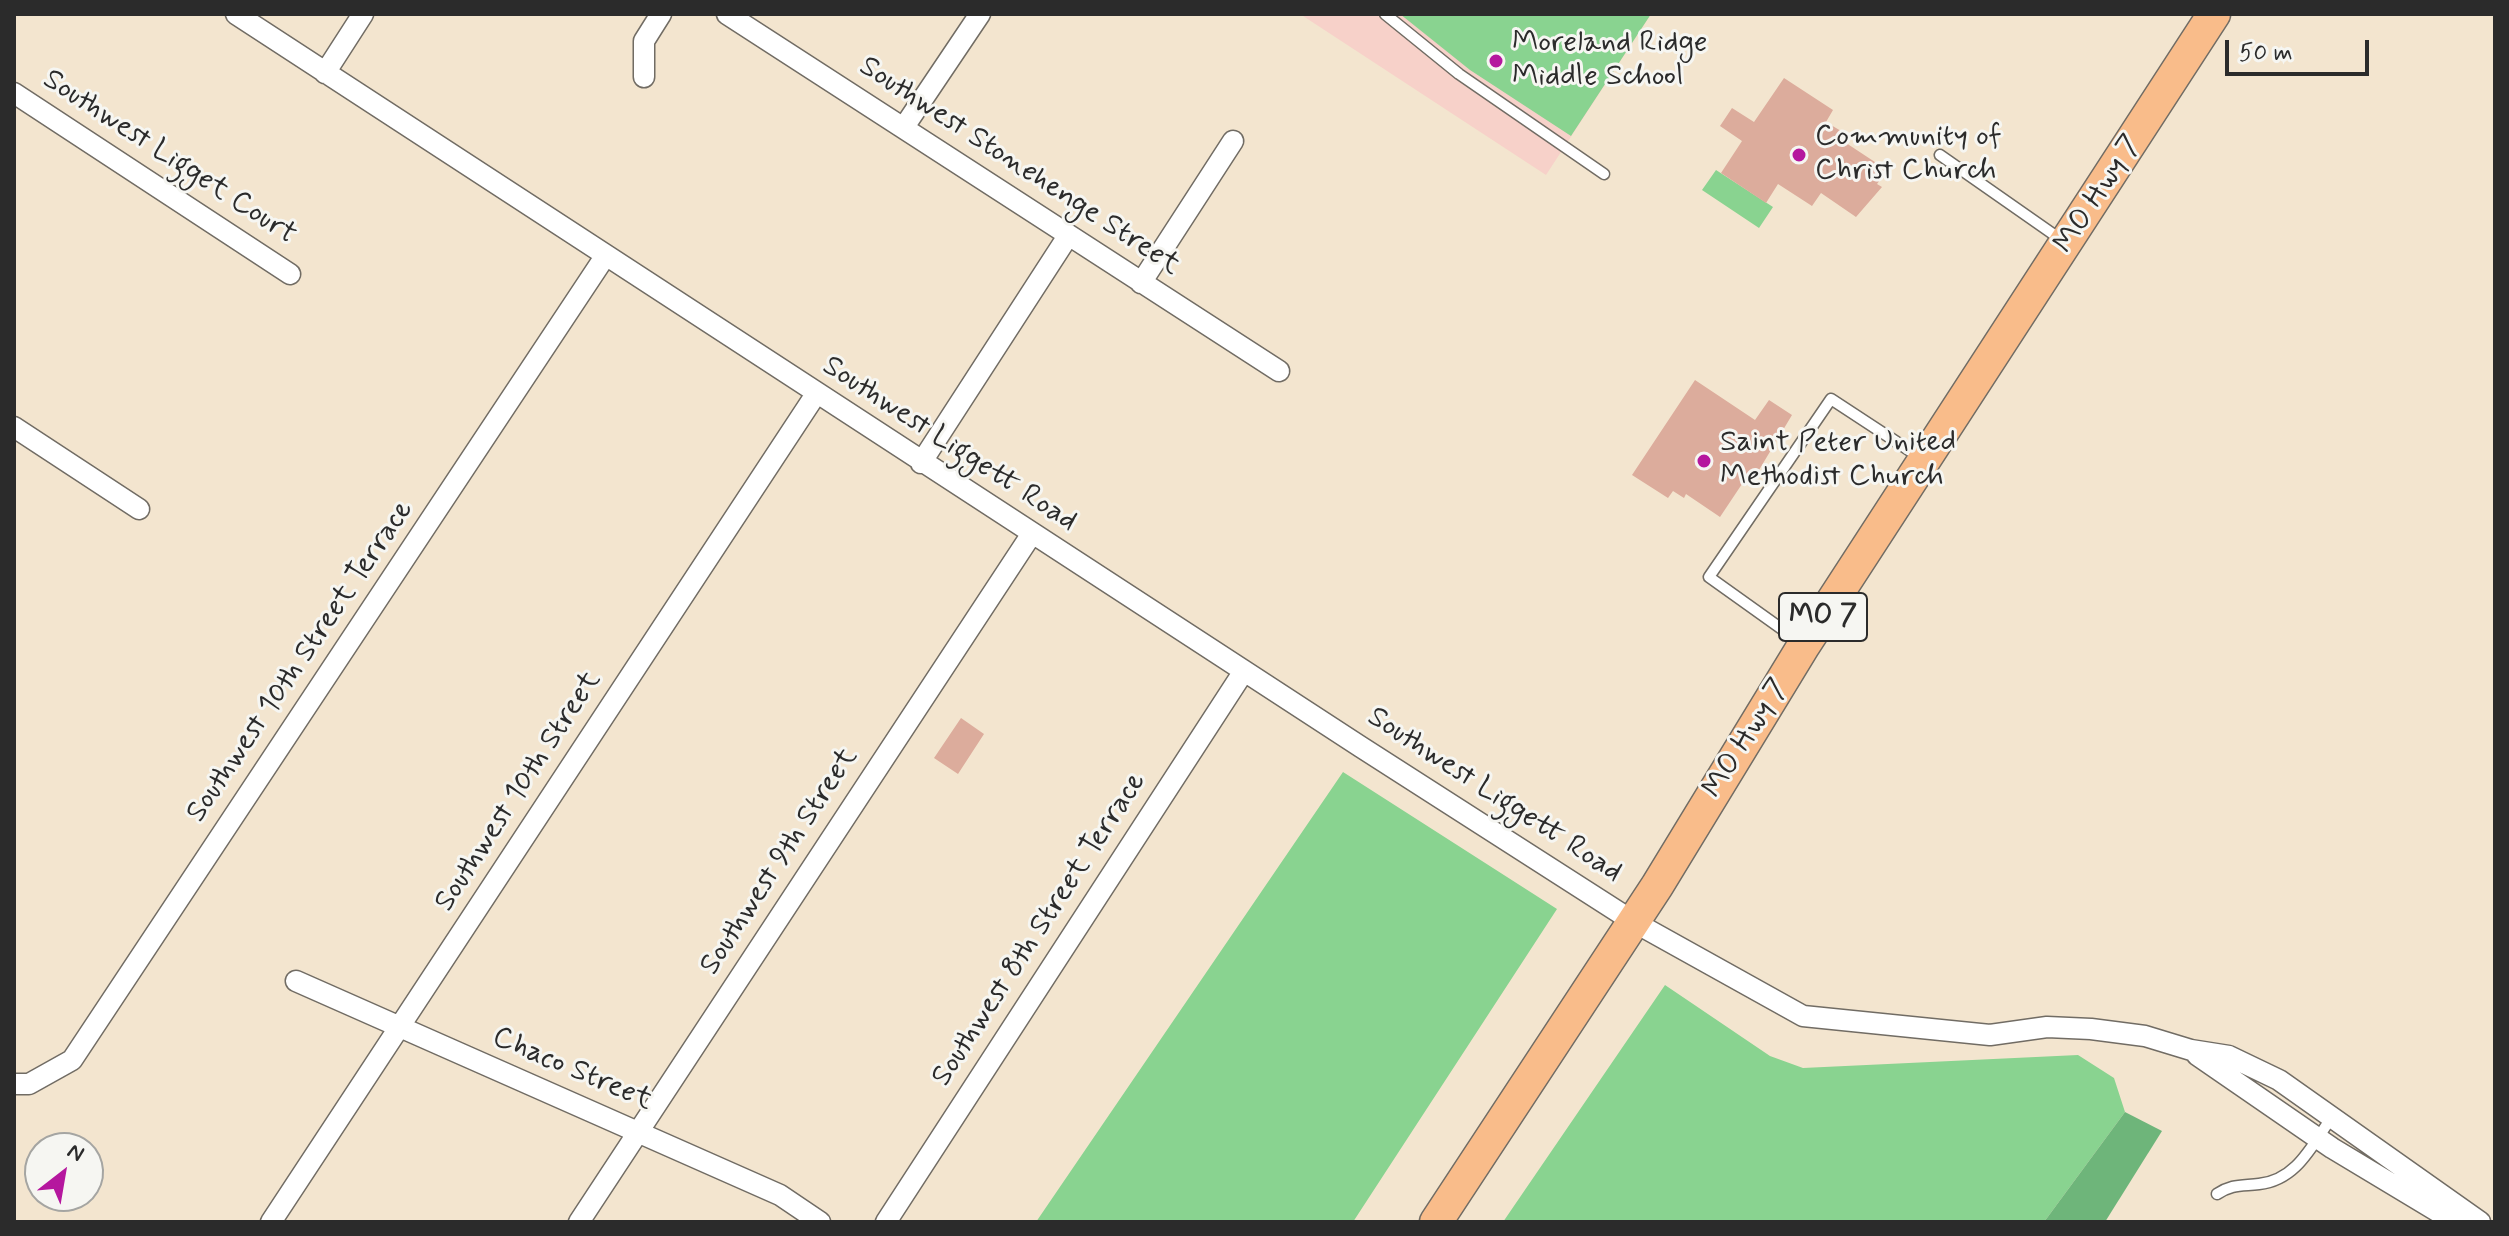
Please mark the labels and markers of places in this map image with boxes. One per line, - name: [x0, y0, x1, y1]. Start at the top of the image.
- place label: Moreland Ridge Middle School: [1512, 26, 1708, 96]
- marker: Moreland Ridge Middle School: [1487, 52, 1505, 70]
- place label: Community of Christ Church: [1815, 120, 2002, 190]
- marker: Community of Christ Church: [1790, 146, 1808, 164]
- place label: Saint Peter United Methodist Church: [1720, 426, 1956, 496]
- marker: Saint Peter United Methodist Church: [1695, 452, 1713, 470]

